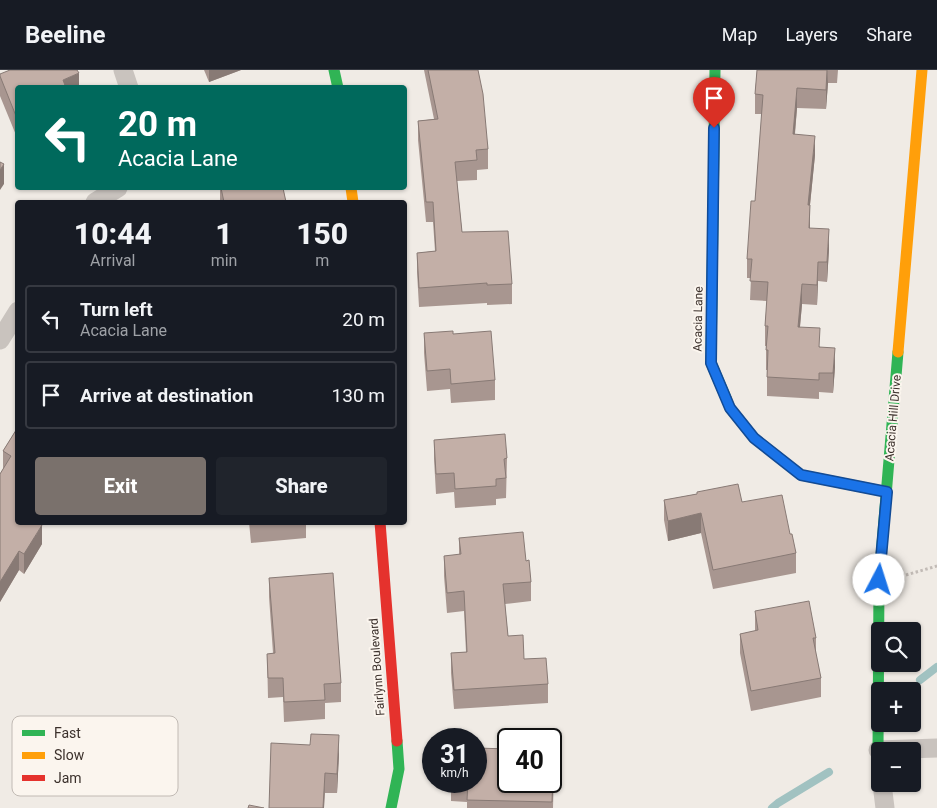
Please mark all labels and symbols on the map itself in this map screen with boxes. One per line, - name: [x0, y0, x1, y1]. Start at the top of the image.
- pin: [693, 77, 735, 128]
- street label: Acacia Lane: [690, 286, 706, 352]
- street label: Acacia Hill Drive: [882, 374, 904, 462]
- position arrow: [852, 553, 904, 605]
- street label: Fairlynn Boulevard: [367, 618, 387, 716]
- legend: [12, 716, 178, 796]
- text: Fast: [54, 725, 81, 741]
- speed limit sign: 40: [497, 728, 562, 793]
- text: Slow: [54, 747, 85, 763]
- text: Jam: [54, 770, 82, 786]

